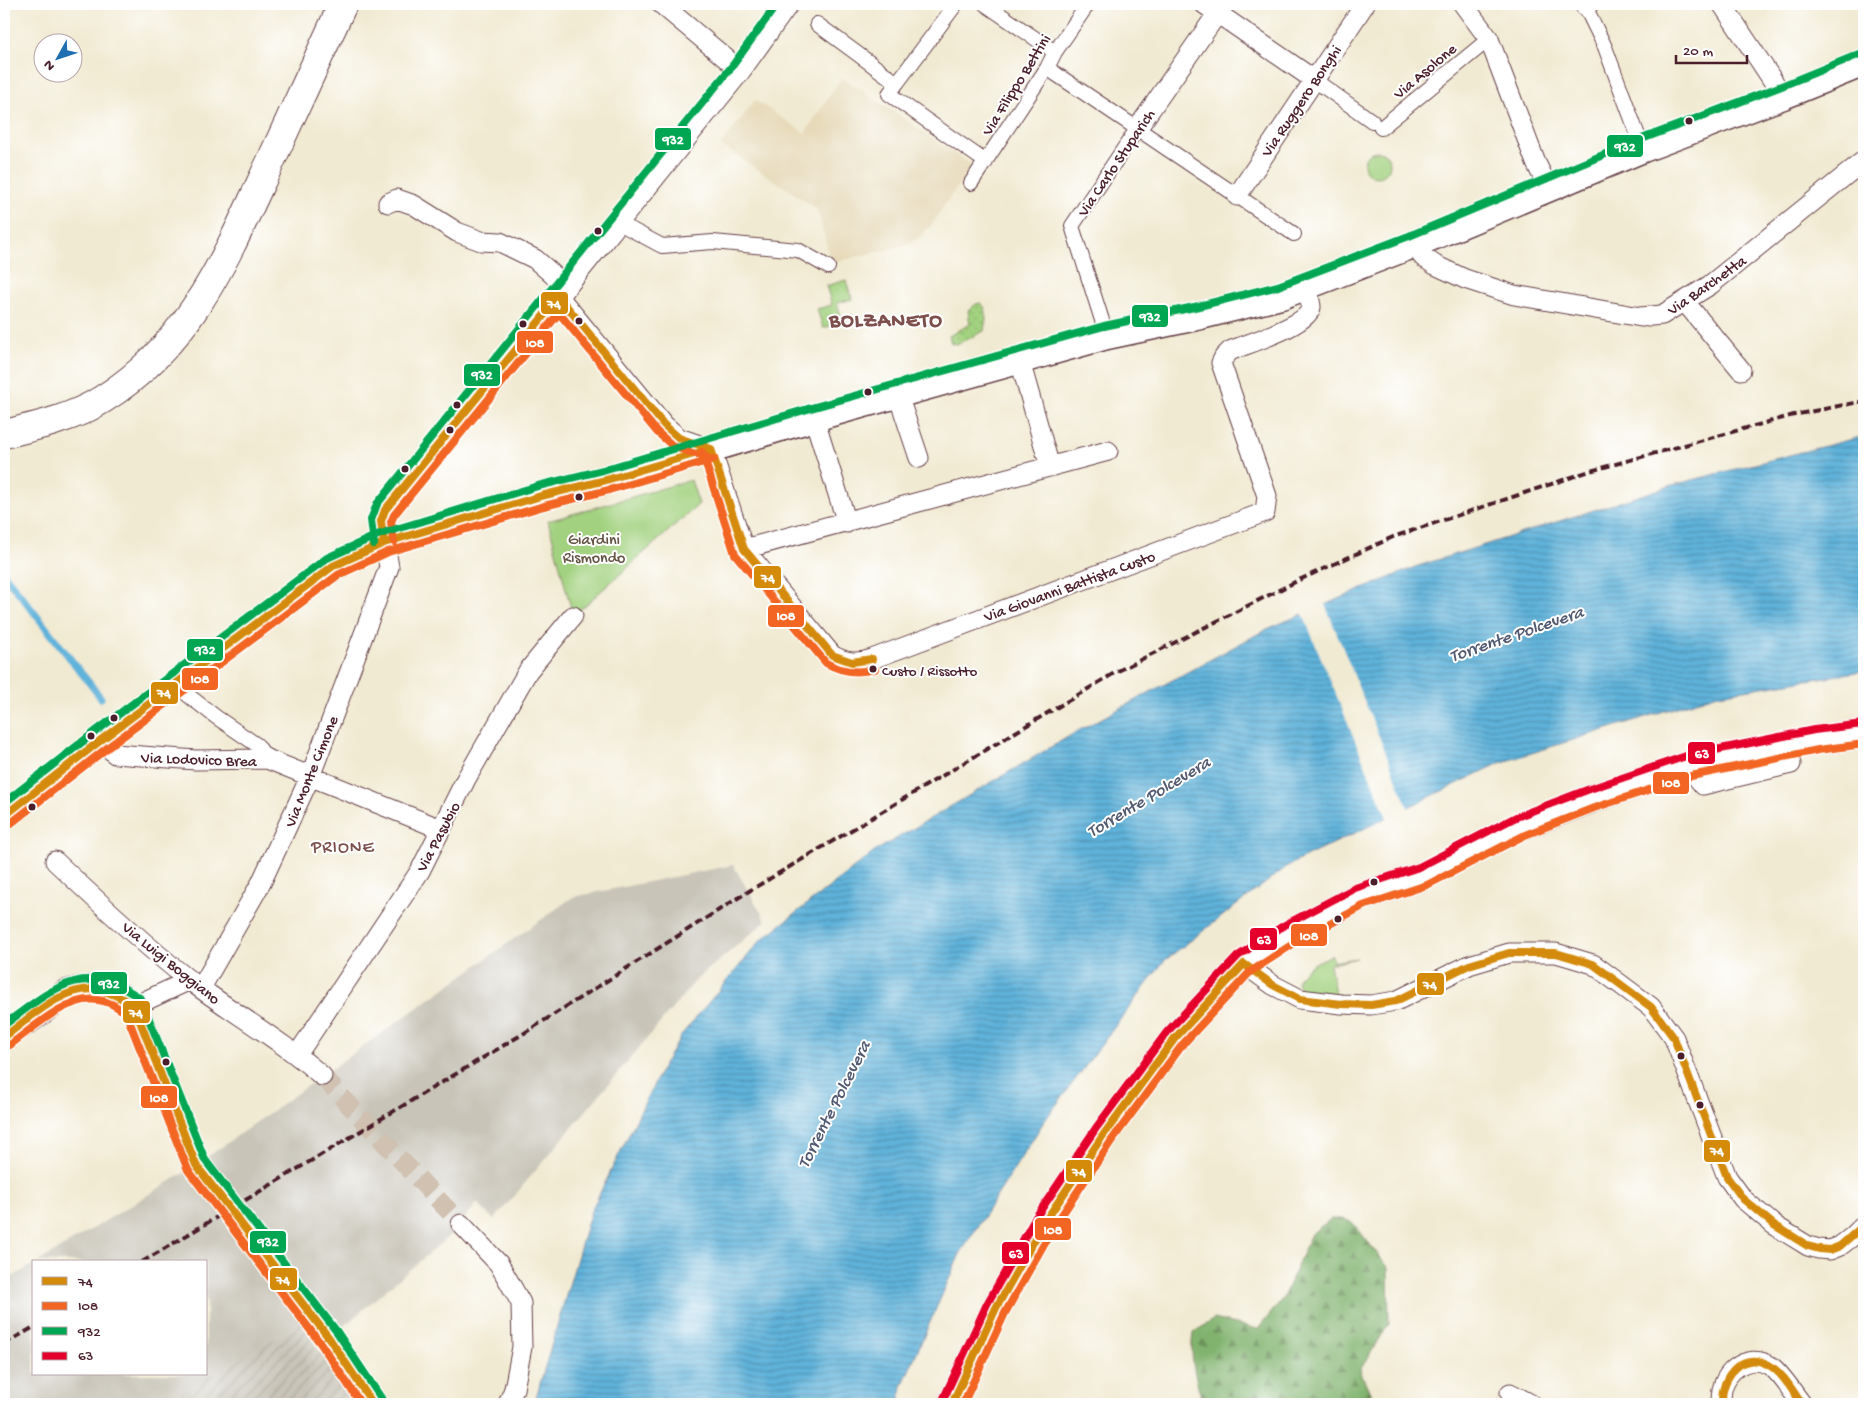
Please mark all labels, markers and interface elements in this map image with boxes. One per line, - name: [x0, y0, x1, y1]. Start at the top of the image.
- north arrow: [32, 32, 82, 82]
- street label: Via Filippo Bettini: [979, 32, 1057, 141]
- scale bar: [1676, 32, 1747, 64]
- street label: Via Asolone: [1390, 40, 1462, 105]
- street label: Via Ruggero Bonghi: [1258, 43, 1347, 162]
- text: 20 m: [1683, 43, 1713, 61]
- text: N: [41, 56, 59, 74]
- street label: Via Carlo Stuparich: [1074, 106, 1161, 222]
- unlabelled marker: [1684, 116, 1694, 126]
- line badge: 932: [654, 127, 692, 151]
- text: 932: [661, 133, 684, 150]
- line badge: 932: [1606, 134, 1644, 158]
- text: 932: [1613, 140, 1636, 157]
- unlabelled marker: [593, 226, 603, 236]
- street label: Via Barchetta: [1664, 252, 1752, 322]
- line badge: 74: [540, 291, 569, 315]
- text: 74: [546, 297, 561, 314]
- line badge: 932: [1131, 304, 1169, 328]
- district label: BOLZANETO: [828, 310, 943, 335]
- text: 932: [1138, 310, 1161, 327]
- unlabelled marker: [574, 316, 584, 326]
- unlabelled marker: [518, 319, 528, 329]
- line badge: I08: [516, 330, 554, 354]
- text: I08: [526, 336, 545, 353]
- line badge: 932: [463, 363, 501, 387]
- text: 932: [470, 368, 493, 385]
- unlabelled marker: [863, 387, 873, 397]
- unlabelled marker: [452, 400, 462, 410]
- unlabelled marker: [445, 425, 455, 435]
- unlabelled marker: [400, 464, 410, 474]
- unlabelled marker: [574, 492, 584, 502]
- park label: Giardini Rismondo: [563, 532, 625, 569]
- street label: Via Giovanni Battista Custo: [981, 548, 1158, 628]
- line badge: 74: [753, 565, 782, 589]
- text: 74: [760, 571, 775, 588]
- water label: Torrente Polcevera: [1447, 602, 1587, 668]
- line badge: I08: [767, 604, 805, 628]
- text: I08: [777, 609, 796, 626]
- line badge: 932: [186, 638, 224, 662]
- text: 932: [193, 643, 216, 660]
- place label: Custo / Rissotto: [882, 663, 977, 681]
- marker: Custo / Rissotto: [868, 664, 878, 674]
- line badge: I08: [181, 667, 219, 691]
- text: I08: [191, 672, 210, 689]
- line badge: 74: [150, 681, 179, 705]
- text: 74: [156, 686, 171, 703]
- unlabelled marker: [109, 713, 119, 723]
- street label: Via Monte Cimone: [282, 713, 344, 832]
- unlabelled marker: [86, 731, 96, 741]
- line badge: 63: [1687, 741, 1716, 765]
- text: 63: [1695, 747, 1709, 764]
- street label: Via Lodovico Brea: [140, 750, 258, 773]
- water label: Torrente Polcevera: [1084, 753, 1216, 843]
- line badge: I08: [1652, 771, 1690, 795]
- text: I08: [1662, 776, 1681, 793]
- street label: Via Pasubio: [413, 799, 466, 877]
- unlabelled marker: [27, 802, 37, 812]
- district label: PRIONE: [310, 838, 375, 859]
- unlabelled marker: [1369, 877, 1379, 887]
- unlabelled marker: [1333, 914, 1343, 924]
- street label: Via Luigi Boggiano: [116, 919, 223, 1010]
- line badge: I08: [1290, 923, 1328, 947]
- line badge: 63: [1249, 927, 1278, 951]
- text: I08: [1300, 929, 1319, 946]
- text: 63: [1257, 933, 1271, 950]
- line badge: 932: [90, 971, 128, 995]
- line badge: 74: [1416, 972, 1445, 996]
- text: 932: [97, 977, 120, 994]
- text: 74: [1422, 978, 1437, 995]
- line badge: 74: [122, 1000, 151, 1024]
- text: 74: [128, 1006, 143, 1023]
- water label: Torrente Polcevera: [794, 1037, 877, 1172]
- unlabelled marker: [1676, 1051, 1686, 1061]
- unlabelled marker: [161, 1057, 171, 1067]
- line badge: I08: [140, 1085, 178, 1109]
- text: I08: [150, 1091, 169, 1108]
- unlabelled marker: [1695, 1100, 1705, 1110]
- line badge: 74: [1703, 1139, 1731, 1163]
- text: 74: [1709, 1144, 1724, 1161]
- line badge: 74: [1065, 1159, 1093, 1183]
- text: 74: [1071, 1165, 1086, 1182]
- line badge: I08: [1034, 1217, 1072, 1241]
- text: I08: [1044, 1223, 1063, 1240]
- line badge: 932: [249, 1230, 287, 1254]
- text: 932: [256, 1235, 279, 1252]
- line badge: 63: [1001, 1241, 1030, 1265]
- text: 63: [1009, 1247, 1023, 1264]
- legend: [32, 1260, 208, 1376]
- line badge: 74: [269, 1267, 298, 1291]
- text: 74: [275, 1273, 290, 1290]
- text: 74: [77, 1274, 93, 1292]
- text: I08: [78, 1298, 98, 1316]
- text: 932: [77, 1324, 101, 1342]
- text: 63: [78, 1348, 94, 1366]

